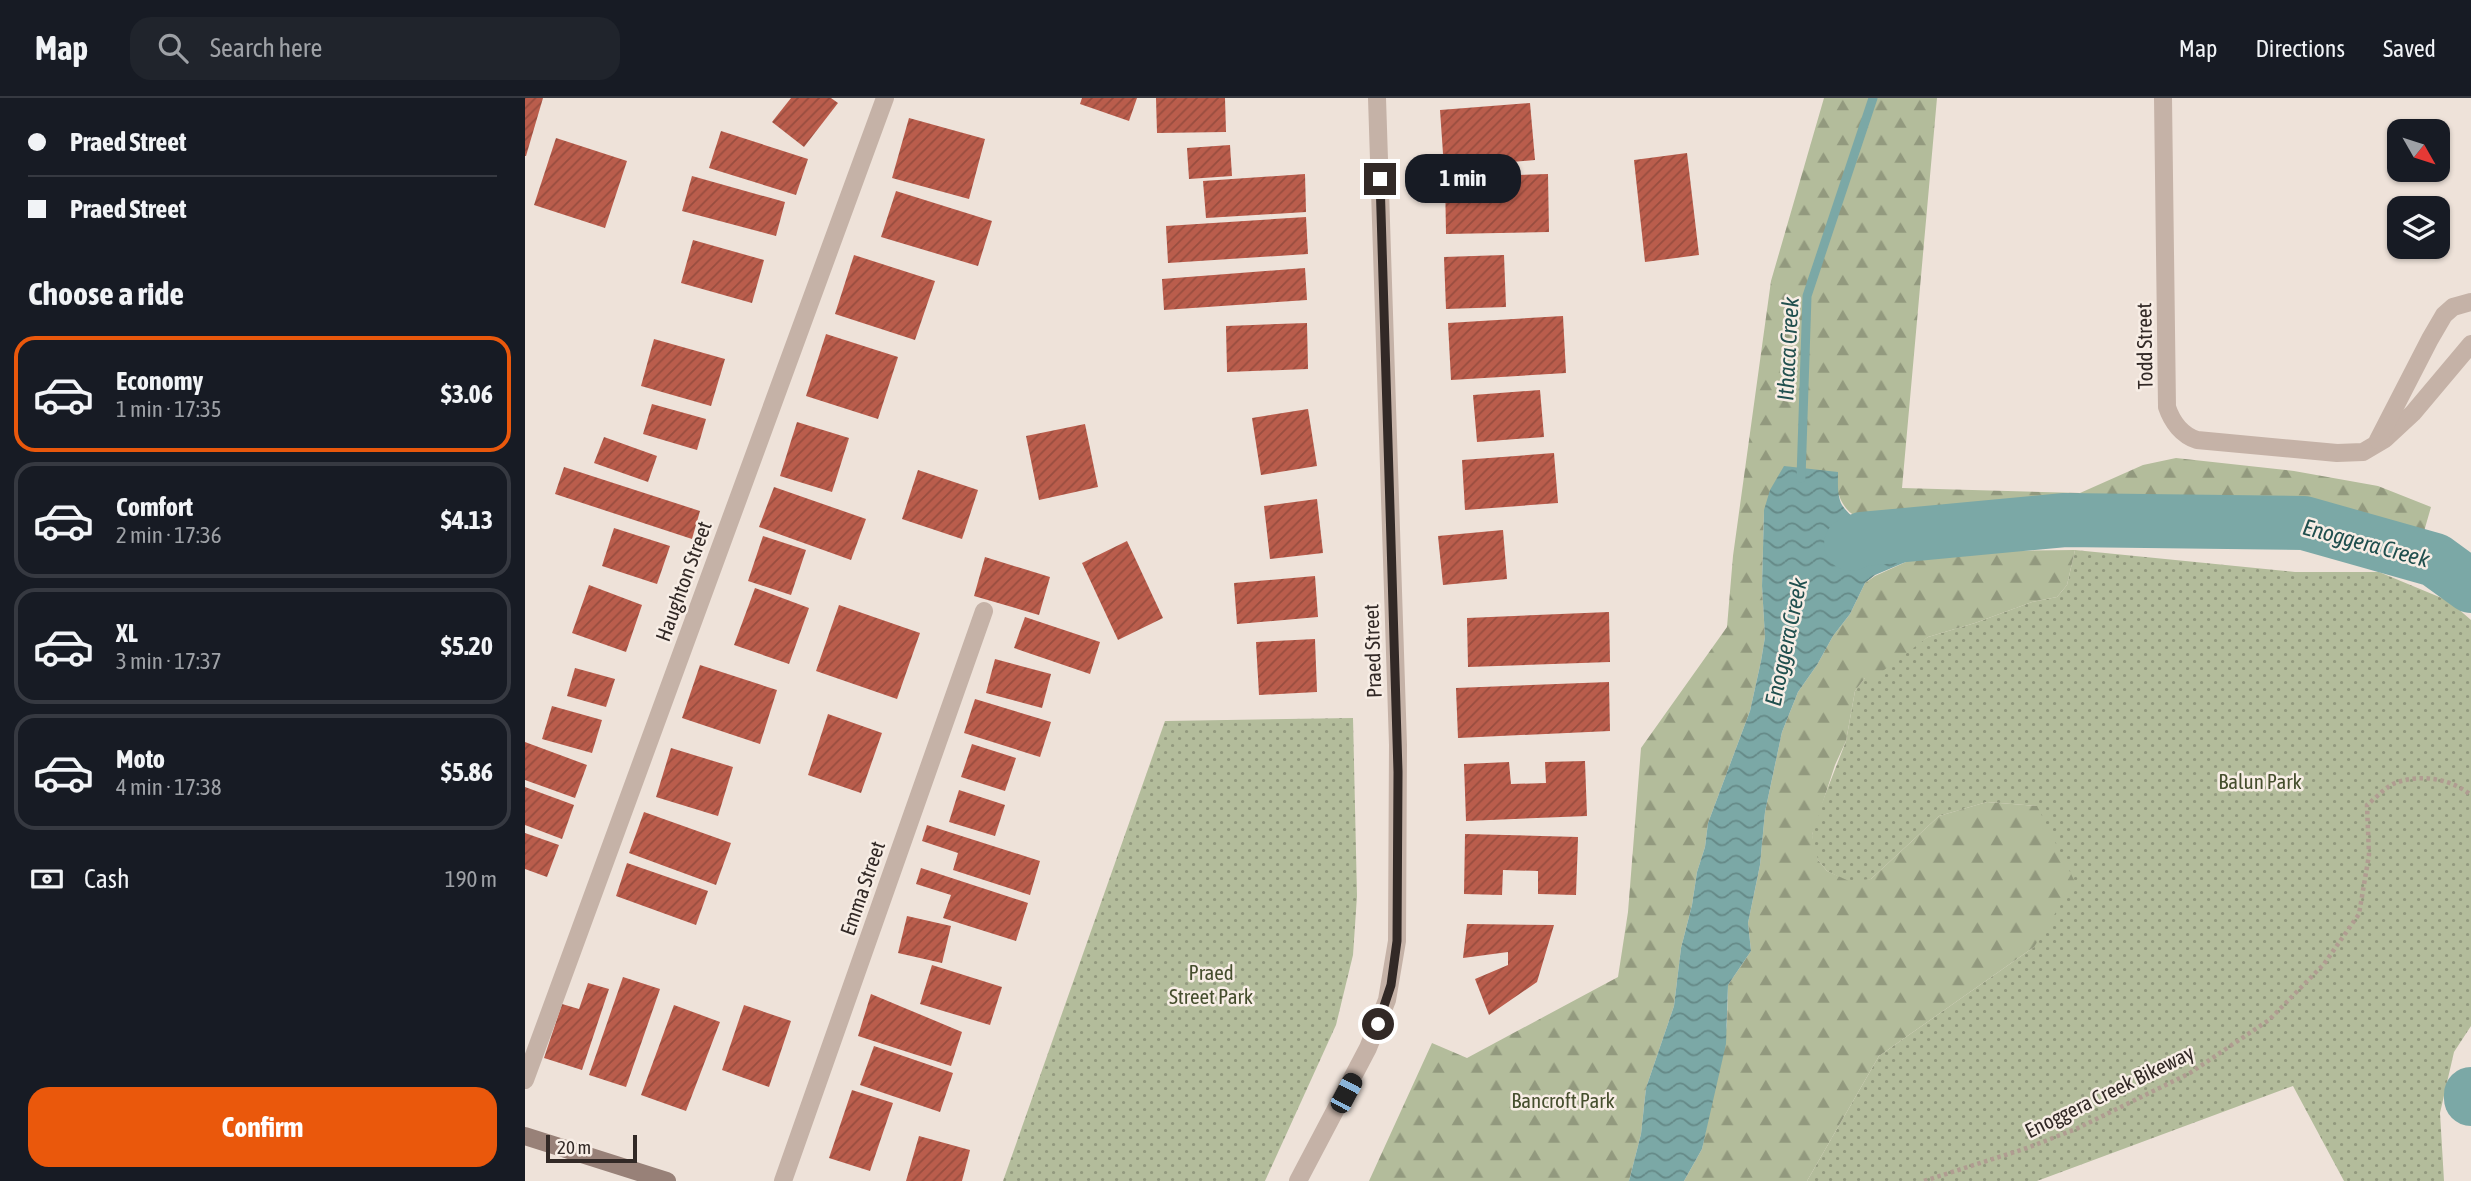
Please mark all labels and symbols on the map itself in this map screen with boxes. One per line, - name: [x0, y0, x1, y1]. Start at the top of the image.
- north arrow: [2387, 119, 2450, 182]
- callout: 1 min: [1405, 154, 1520, 204]
- route end: [1364, 163, 1396, 195]
- water label: Ithaca Creek: [1772, 296, 1804, 401]
- street label: Todd Street: [2131, 302, 2157, 390]
- water label: Enoggera Creek: [2300, 514, 2433, 573]
- street label: Haughton Street: [650, 518, 716, 644]
- water label: Enoggera Creek: [1760, 575, 1812, 708]
- street label: Praed Street: [1358, 604, 1386, 698]
- park label: Balun Park: [2218, 769, 2302, 793]
- street label: Emma Street: [835, 838, 889, 938]
- park label: Praed Street Park: [1169, 960, 1253, 1008]
- route start: [1362, 1008, 1394, 1040]
- street label: Enoggera Creek Bikeway: [2021, 1040, 2198, 1142]
- car: [1327, 1070, 1366, 1116]
- park label: Bancroft Park: [1511, 1088, 1615, 1112]
- scale bar: [546, 1132, 637, 1164]

